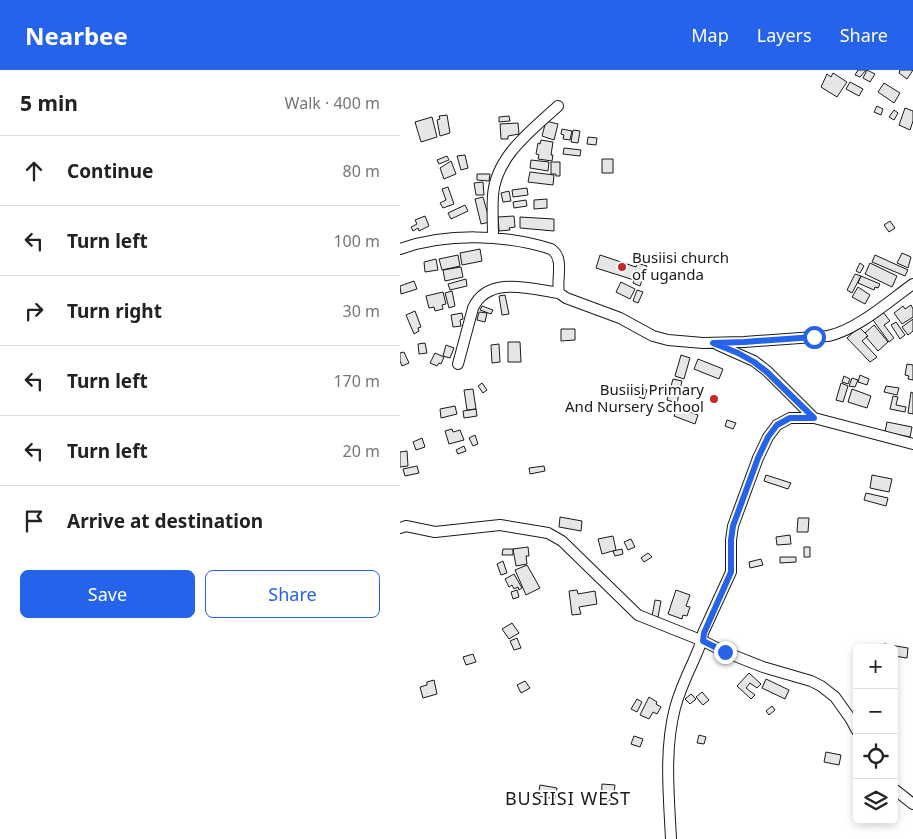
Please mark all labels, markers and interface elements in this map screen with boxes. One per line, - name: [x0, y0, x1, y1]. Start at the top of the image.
- text: Nearbee: [25, 19, 128, 52]
- text: Map: [691, 23, 729, 47]
- text: Layers: [757, 23, 812, 47]
- text: Share: [840, 23, 888, 47]
- text: 5 min: [20, 89, 78, 117]
- text: Walk · 400 m: [285, 92, 380, 114]
- icon: ahead: [20, 157, 48, 185]
- text: Continue: [67, 158, 153, 184]
- text: 80 m: [343, 160, 380, 182]
- icon: left: [20, 227, 48, 255]
- text: Turn left: [67, 228, 148, 254]
- text: 100 m: [333, 230, 380, 252]
- place label: Busiisi church of uganda: [632, 247, 729, 284]
- marker: Busiisi church of uganda: [616, 261, 628, 273]
- icon: right: [20, 297, 48, 325]
- text: Turn right: [67, 298, 162, 324]
- text: 30 m: [343, 300, 380, 322]
- route start: [803, 326, 826, 349]
- icon: left: [20, 367, 48, 395]
- text: Turn left: [67, 368, 148, 394]
- text: 170 m: [333, 370, 380, 392]
- place label: Busiisi Primary And Nursery School: [565, 379, 704, 416]
- marker: Busiisi Primary And Nursery School: [708, 393, 720, 405]
- icon: left: [20, 437, 48, 465]
- text: Turn left: [67, 438, 148, 464]
- text: 20 m: [343, 440, 380, 462]
- icon: arrive: [20, 507, 48, 535]
- text: Arrive at destination: [67, 508, 263, 534]
- button: Save: [20, 570, 195, 618]
- button: Share: [205, 570, 380, 618]
- route end: [714, 641, 737, 664]
- map controls: [853, 644, 898, 824]
- button: +: [853, 644, 898, 689]
- button: −: [853, 689, 898, 734]
- button: locate: [853, 734, 898, 779]
- button: layers: [853, 779, 898, 824]
- district label: BUSIISI WEST: [505, 786, 631, 810]

